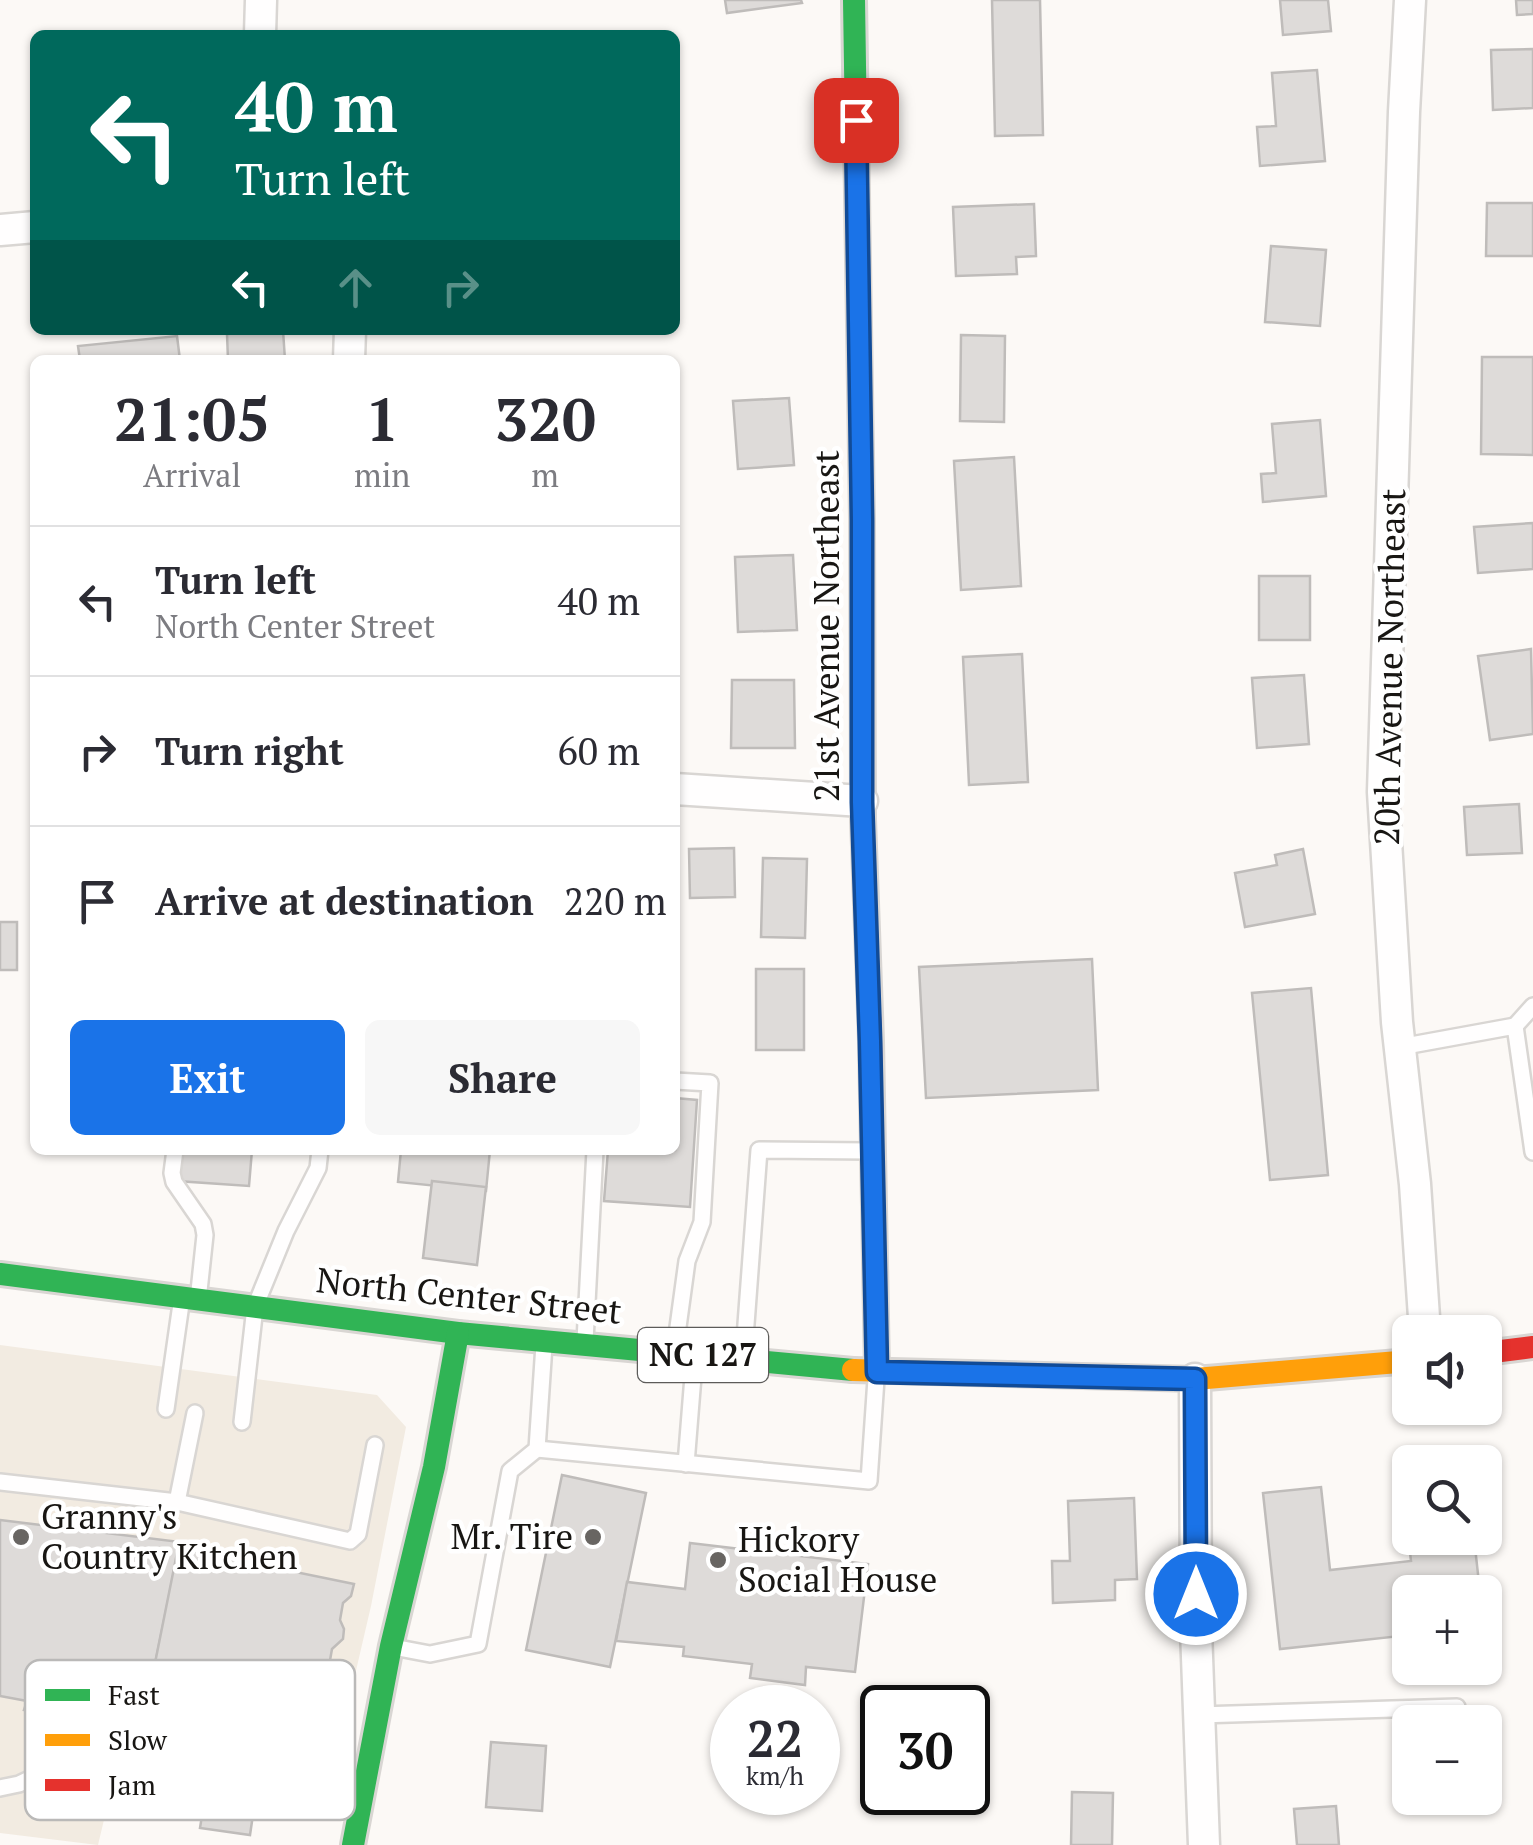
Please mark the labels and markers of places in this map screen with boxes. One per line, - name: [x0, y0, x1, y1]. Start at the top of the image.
- pin: [814, 78, 899, 163]
- place label: Granny's Country Kitchen: [41, 1493, 298, 1579]
- place label: Mr. Tire: [450, 1513, 573, 1559]
- place label: Hickory Social House: [738, 1516, 937, 1602]
- marker: Granny's Country Kitchen: [10, 1526, 32, 1548]
- marker: Mr. Tire: [582, 1526, 604, 1548]
- marker: Hickory Social House: [707, 1549, 729, 1571]

